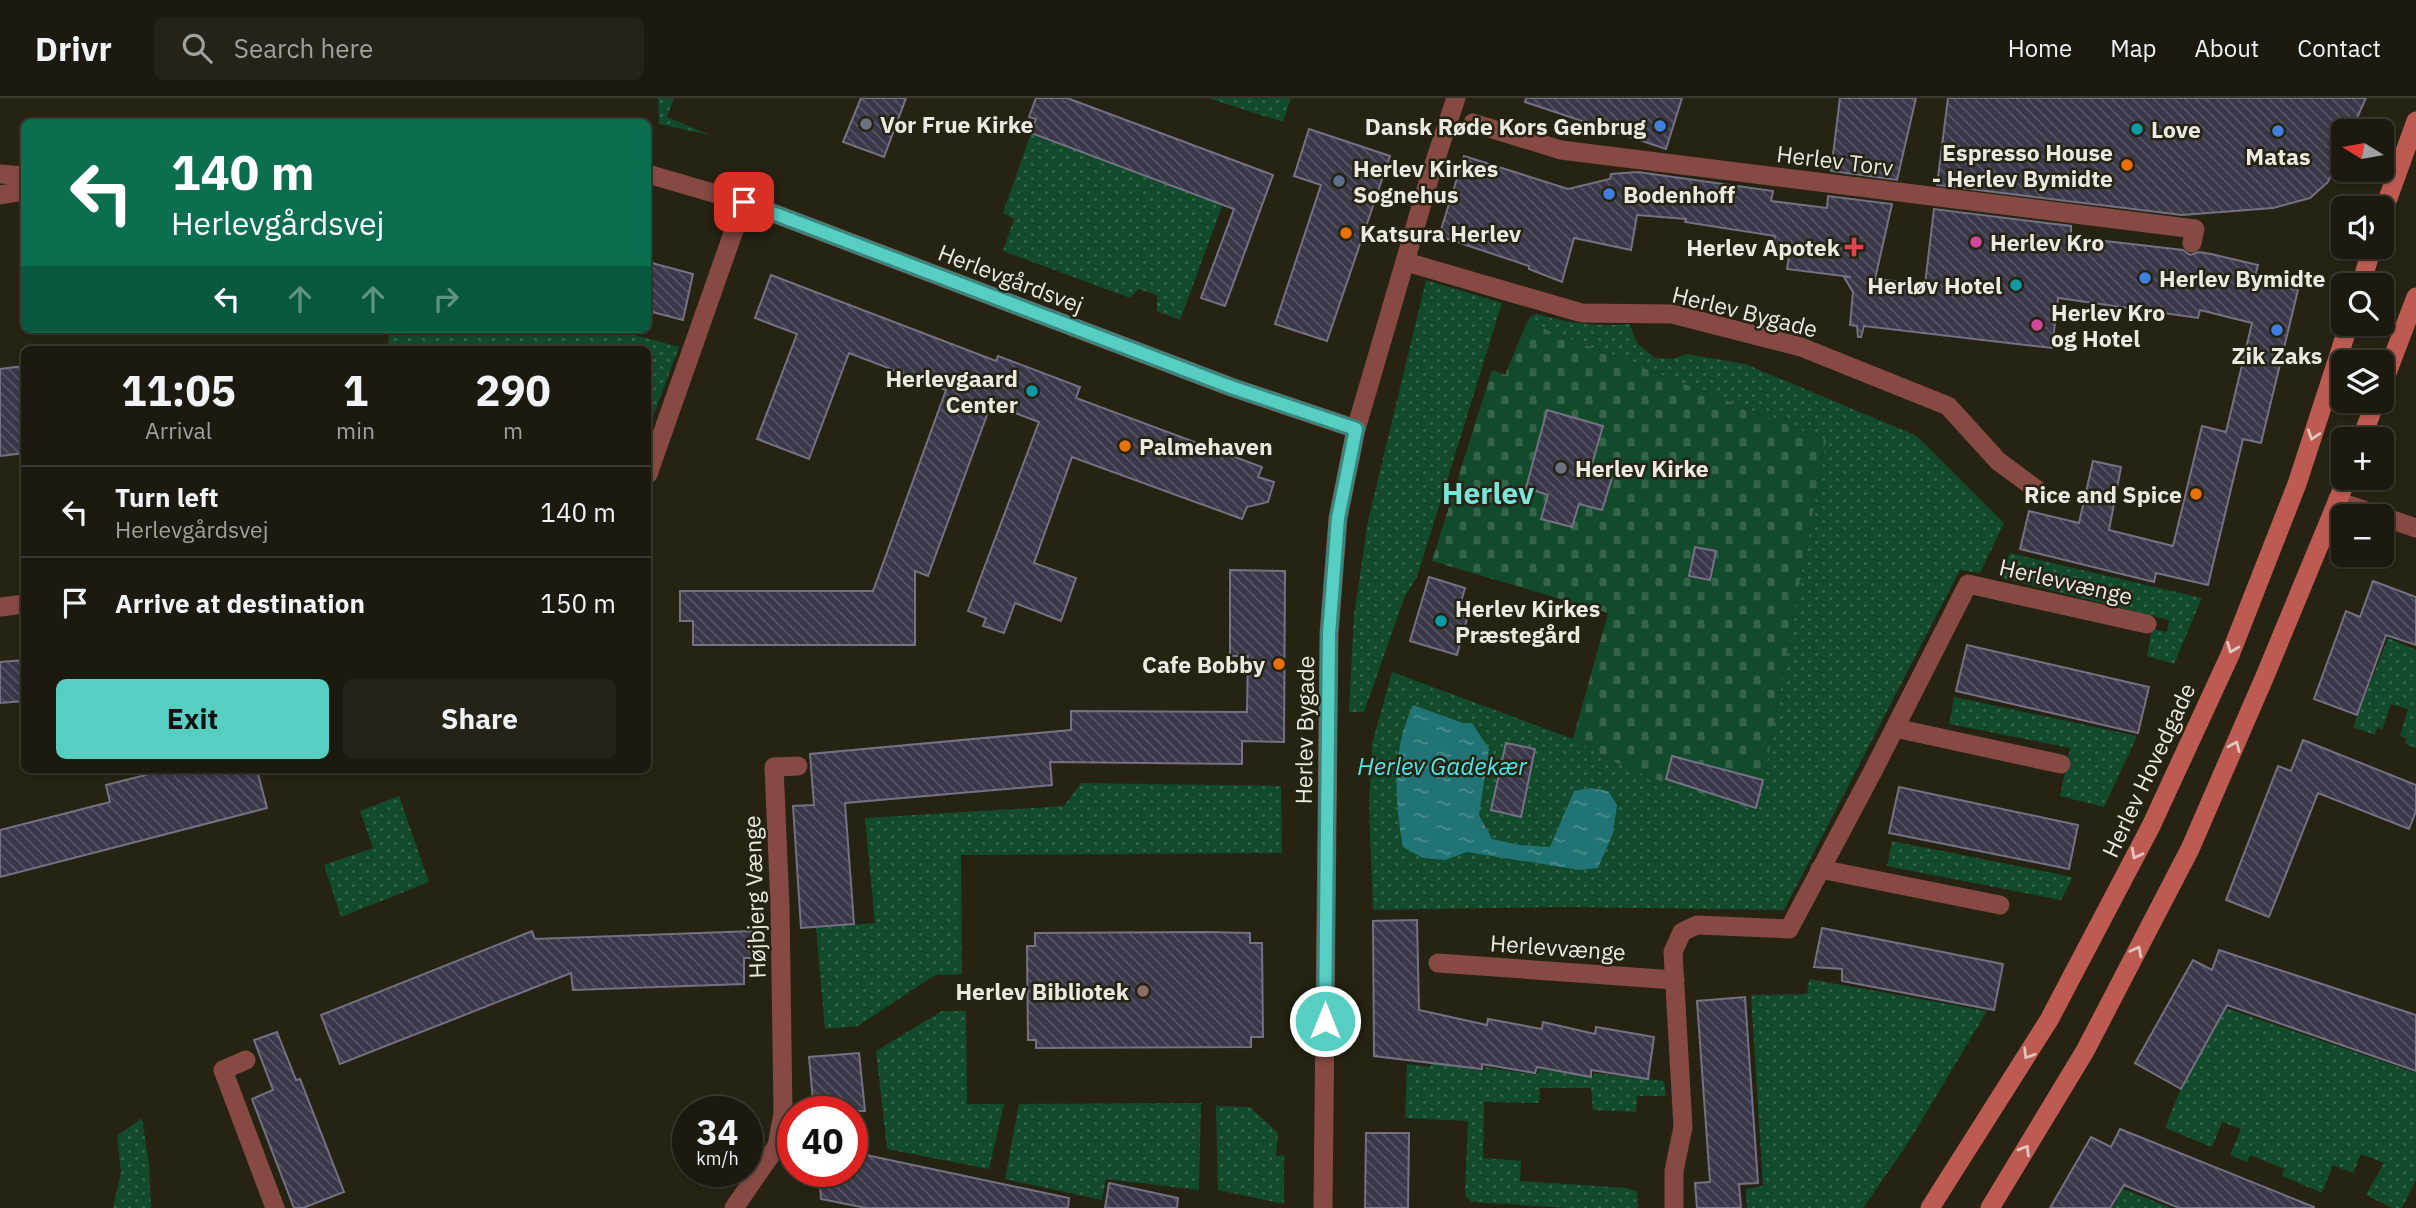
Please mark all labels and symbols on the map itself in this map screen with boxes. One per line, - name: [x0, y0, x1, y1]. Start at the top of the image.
- place label: Vor Frue Kirke: [880, 109, 1033, 139]
- place label: Dansk Røde Kors Genbrug: [1365, 111, 1646, 141]
- place label: Love: [2151, 114, 2201, 144]
- marker: Vor Frue Kirke: [858, 116, 874, 132]
- marker: Dansk Røde Kors Genbrug: [1652, 118, 1668, 134]
- north arrow: [2331, 119, 2394, 182]
- marker: Love: [2129, 121, 2145, 137]
- marker: Matas: [2270, 123, 2286, 139]
- place label: Espresso House - Herlev Bymidte: [1932, 137, 2113, 193]
- street label: Herlev Torv: [1775, 138, 1895, 182]
- place label: Matas: [2245, 141, 2311, 171]
- place label: Herlev Kirkes Sognehus: [1353, 153, 1498, 209]
- marker: Espresso House - Herlev Bymidte: [2119, 157, 2135, 173]
- pin: [714, 172, 774, 232]
- marker: Herlev Kirkes Sognehus: [1331, 173, 1347, 189]
- place label: Bodenhoff: [1623, 179, 1735, 209]
- marker: Bodenhoff: [1601, 186, 1617, 202]
- place label: Katsura Herlev: [1360, 218, 1522, 248]
- marker: Katsura Herlev: [1338, 225, 1354, 241]
- place label: Herlev Kro: [1990, 227, 2104, 257]
- place label: Herlev Apotek: [1686, 232, 1841, 262]
- marker: Herlev Kro: [1968, 234, 1984, 250]
- street label: Herlevgårdsvej: [934, 236, 1088, 320]
- marker: Herlev Apotek: [1846, 239, 1862, 255]
- place label: Herlev Bymidte: [2159, 263, 2326, 293]
- place label: Herløv Hotel: [1867, 270, 2002, 300]
- marker: Herlev Bymidte: [2137, 270, 2153, 286]
- marker: Herløv Hotel: [2008, 277, 2024, 293]
- street label: Herlev Bygade: [1669, 278, 1821, 344]
- place label: Herlev Kro og Hotel: [2051, 297, 2165, 353]
- marker: Herlev Kro og Hotel: [2029, 317, 2045, 333]
- marker: Zik Zaks: [2269, 322, 2285, 338]
- place label: Zik Zaks: [2232, 340, 2322, 370]
- place label: Herlevgaard Center: [885, 363, 1018, 419]
- marker: Herlevgaard Center: [1024, 383, 1040, 399]
- one-way arrow: [2307, 429, 2321, 441]
- place label: Palmehaven: [1139, 431, 1273, 461]
- marker: Palmehaven: [1117, 438, 1133, 454]
- place label: Herlev Kirke: [1575, 453, 1709, 483]
- marker: Herlev Kirke: [1553, 460, 1569, 476]
- district label: Herlev: [1442, 473, 1534, 512]
- place label: Rice and Spice: [2024, 479, 2182, 509]
- marker: Rice and Spice: [2188, 486, 2204, 502]
- street label: Herlevvænge: [1996, 551, 2136, 611]
- place label: Herlev Kirkes Præstegård: [1455, 593, 1600, 649]
- marker: Herlev Kirkes Præstegård: [1433, 613, 1449, 629]
- one-way arrow: [2227, 641, 2241, 653]
- place label: Cafe Bobby: [1142, 649, 1266, 679]
- street label: Herlev Bygade: [1288, 655, 1320, 805]
- marker: Cafe Bobby: [1271, 656, 1287, 672]
- street label: Herlev Hovedgade: [2094, 678, 2202, 862]
- one-way arrow: [2227, 741, 2241, 753]
- water label: Herlev Gadekær: [1357, 750, 1528, 782]
- street label: Højbjerg Vænge: [736, 815, 772, 979]
- one-way arrow: [2131, 847, 2144, 859]
- street label: Herlevvænge: [1489, 927, 1627, 967]
- one-way arrow: [2128, 946, 2142, 959]
- place label: Herlev Bibliotek: [955, 976, 1130, 1006]
- marker: Herlev Bibliotek: [1135, 983, 1151, 999]
- position arrow: [1288, 984, 1362, 1058]
- one-way arrow: [2023, 1046, 2036, 1059]
- speed limit sign: 40: [777, 1096, 868, 1187]
- one-way arrow: [2017, 1144, 2030, 1157]

